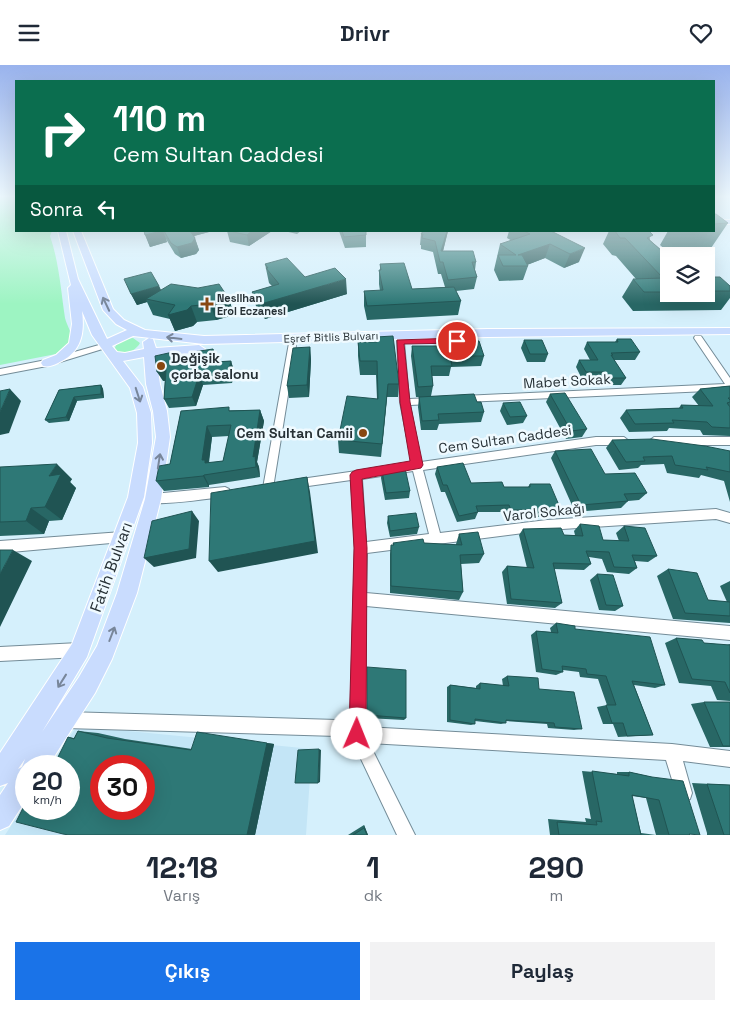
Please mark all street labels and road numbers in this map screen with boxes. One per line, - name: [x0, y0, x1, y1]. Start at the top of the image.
- street label: Eşref Bitlis Bulvarı: [283, 328, 379, 346]
- street label: Mabet Sokak: [523, 370, 612, 392]
- street label: Cem Sultan Caddesi: [437, 421, 573, 457]
- street label: Varol Sokağı: [502, 499, 586, 525]
- street label: Fatih Bulvarı: [85, 519, 137, 615]

